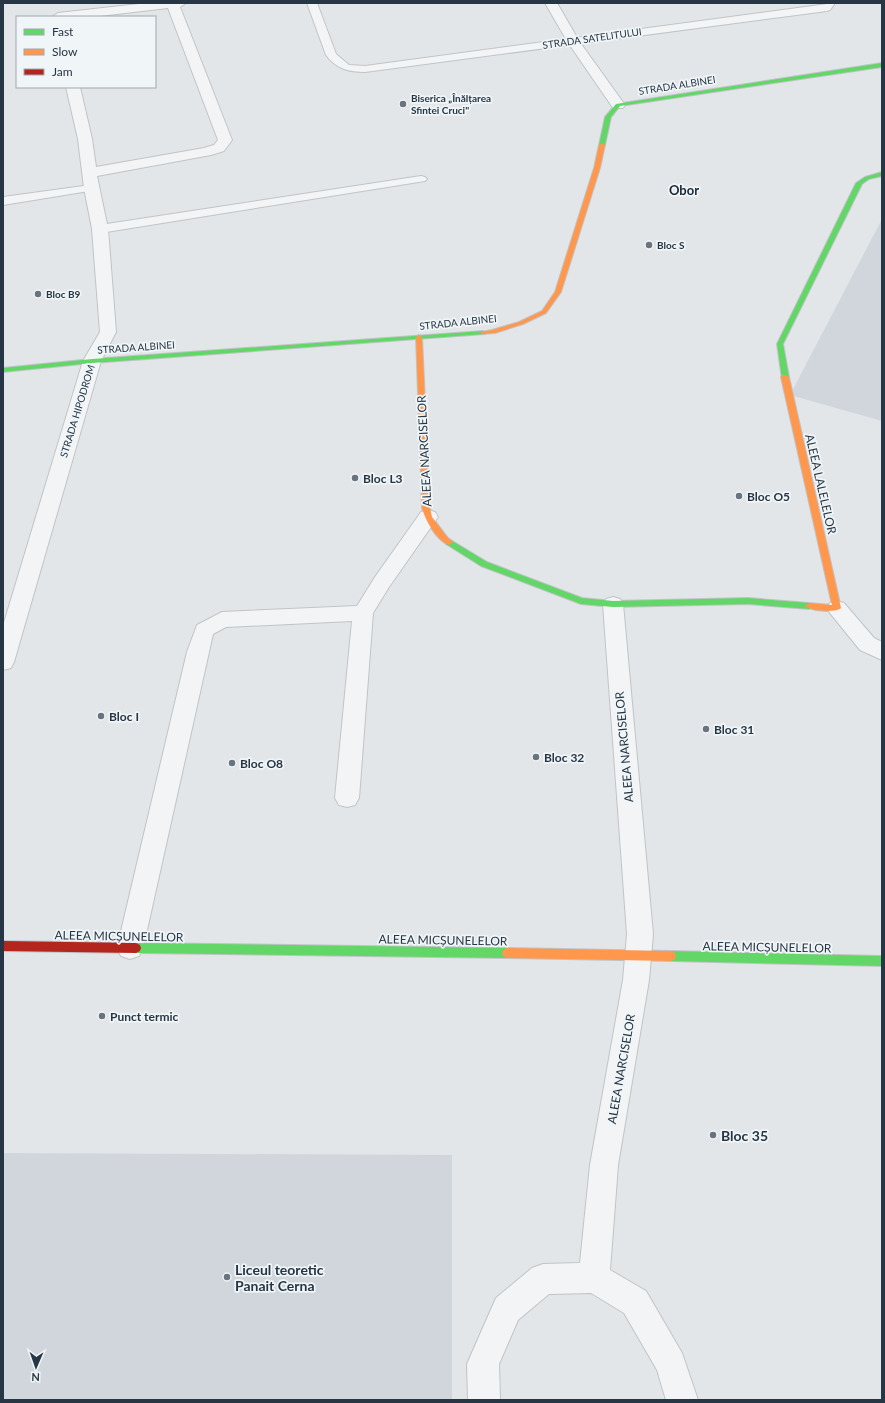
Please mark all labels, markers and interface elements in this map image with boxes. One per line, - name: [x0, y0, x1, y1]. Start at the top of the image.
- legend: [16, 16, 156, 88]
- text: Fast: [52, 24, 74, 39]
- street label: STRADA SATELITULUI: [542, 25, 642, 51]
- text: Slow: [52, 44, 78, 59]
- text: Jam: [52, 64, 73, 79]
- street label: STRADA ALBINEI: [638, 73, 716, 97]
- place label: Biserica „Înălțarea Sfintei Cruci": [411, 92, 491, 116]
- marker: Biserica „Înălțarea Sfintei Cruci": [398, 99, 408, 109]
- district label: Obor: [669, 182, 699, 198]
- place label: Bloc S: [657, 239, 685, 251]
- marker: Bloc S: [644, 240, 654, 250]
- place label: Bloc B9: [46, 288, 81, 300]
- marker: Bloc B9: [33, 289, 43, 299]
- street label: STRADA ALBINEI: [419, 312, 497, 332]
- street label: STRADA ALBINEI: [97, 338, 175, 356]
- street label: STRADA HIPODROM: [57, 363, 97, 459]
- street label: ALEEA NARCISELOR: [414, 395, 434, 507]
- street label: ALEEA LALELELOR: [802, 432, 840, 536]
- place label: Bloc L3: [363, 471, 403, 486]
- marker: Bloc L3: [350, 473, 360, 483]
- place label: Bloc O5: [747, 489, 790, 504]
- marker: Bloc O5: [734, 491, 744, 501]
- street label: ALEEA NARCISELOR: [612, 690, 636, 803]
- place label: Bloc I: [109, 709, 139, 724]
- marker: Bloc I: [96, 711, 106, 721]
- place label: Bloc 31: [714, 722, 754, 737]
- marker: Bloc 31: [701, 724, 711, 734]
- place label: Bloc 32: [544, 750, 584, 765]
- marker: Bloc 32: [531, 752, 541, 762]
- place label: Bloc O8: [240, 756, 283, 771]
- marker: Bloc O8: [227, 758, 237, 768]
- street label: ALEEA MICȘUNELELOR: [54, 927, 184, 945]
- street label: ALEEA MICȘUNELELOR: [378, 931, 508, 949]
- street label: ALEEA MICȘUNELELOR: [702, 938, 832, 956]
- place label: Punct termic: [110, 1009, 179, 1024]
- marker: Punct termic: [97, 1011, 107, 1021]
- street label: ALEEA NARCISELOR: [604, 1012, 638, 1125]
- place label: Bloc 35: [721, 1127, 768, 1144]
- marker: Bloc 35: [708, 1130, 718, 1140]
- place label: Liceul teoretic Panait Cerna: [235, 1261, 324, 1294]
- marker: Liceul teoretic Panait Cerna: [222, 1272, 232, 1282]
- north arrow: [16, 1347, 56, 1387]
- text: N: [31, 1371, 40, 1384]

